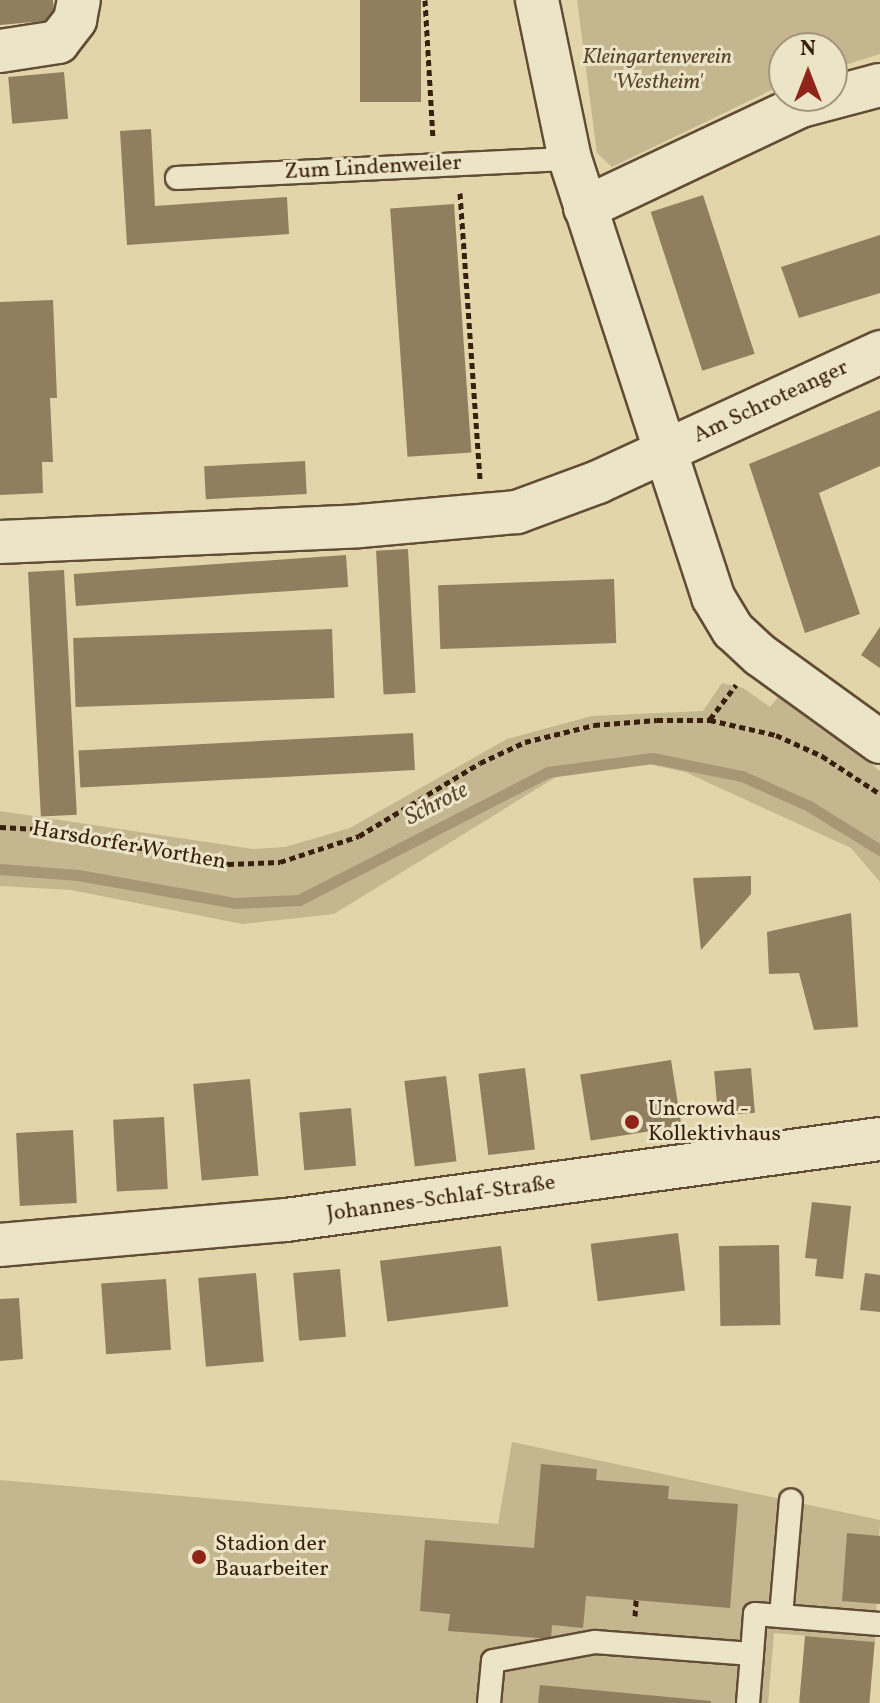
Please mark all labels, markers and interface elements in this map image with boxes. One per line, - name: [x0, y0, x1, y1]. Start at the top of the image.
- north arrow: [768, 32, 848, 112]
- text: N: [800, 34, 816, 65]
- park label: Kleingartenverein 'Westheim': [582, 44, 732, 96]
- street label: Zum Lindenweiler: [284, 150, 462, 186]
- street label: Am Schroteanger: [689, 355, 853, 449]
- water label: Schrote: [401, 777, 473, 833]
- street label: Harsdorfer Worthen: [30, 816, 228, 876]
- place label: Uncrowd - Kollektivhaus: [648, 1096, 781, 1148]
- marker: Uncrowd - Kollektivhaus: [623, 1113, 641, 1131]
- street label: Johannes-Schlaf-Straße: [325, 1170, 557, 1228]
- place label: Stadion der Bauarbeiter: [215, 1531, 328, 1582]
- marker: Stadion der Bauarbeiter: [190, 1548, 208, 1566]

